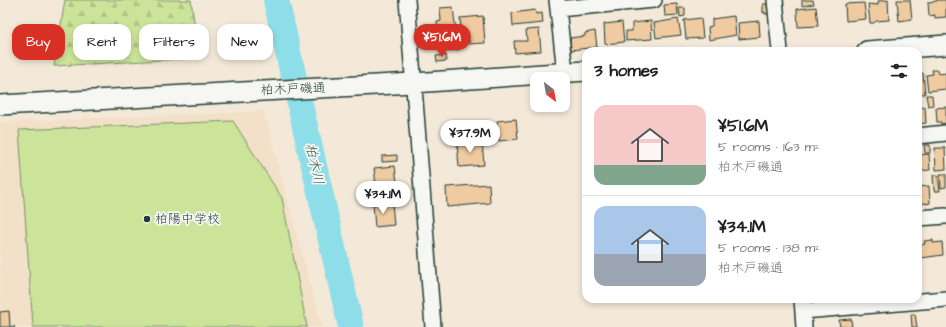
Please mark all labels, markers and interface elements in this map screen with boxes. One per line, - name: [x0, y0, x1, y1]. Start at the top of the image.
- chip: Buy: [12, 24, 65, 60]
- chip: Rent: [73, 24, 131, 60]
- chip: Filters: [139, 24, 209, 60]
- chip: New: [217, 24, 273, 60]
- pin: ¥51.6M: [409, 24, 475, 58]
- text: ¥51.6M: [423, 28, 461, 46]
- text: 3 homes: [594, 59, 658, 83]
- icon: filters: [888, 60, 910, 82]
- north arrow: [530, 72, 570, 112]
- map controls: [530, 72, 570, 112]
- street label: 柏木戸磯通: [260, 79, 326, 99]
- text: ¥51.6M: [718, 114, 768, 138]
- pin: ¥37.9M: [437, 120, 503, 154]
- icon: home: [626, 121, 674, 169]
- text: ¥37.9M: [449, 124, 491, 142]
- text: 5 rooms · 163 m²: [718, 138, 820, 156]
- water label: 柏木川: [300, 141, 328, 187]
- text: 柏木戸磯通: [718, 158, 783, 176]
- pin: ¥34.1M: [350, 181, 416, 215]
- text: ¥34.1M: [365, 185, 401, 203]
- place label: 柏陽中学校: [155, 210, 220, 228]
- marker: 柏陽中学校: [142, 214, 152, 224]
- text: ¥34.1M: [718, 215, 766, 239]
- icon: home: [626, 222, 674, 270]
- text: 5 rooms · 138 m²: [718, 239, 820, 257]
- text: 柏木戸磯通: [718, 259, 783, 277]

